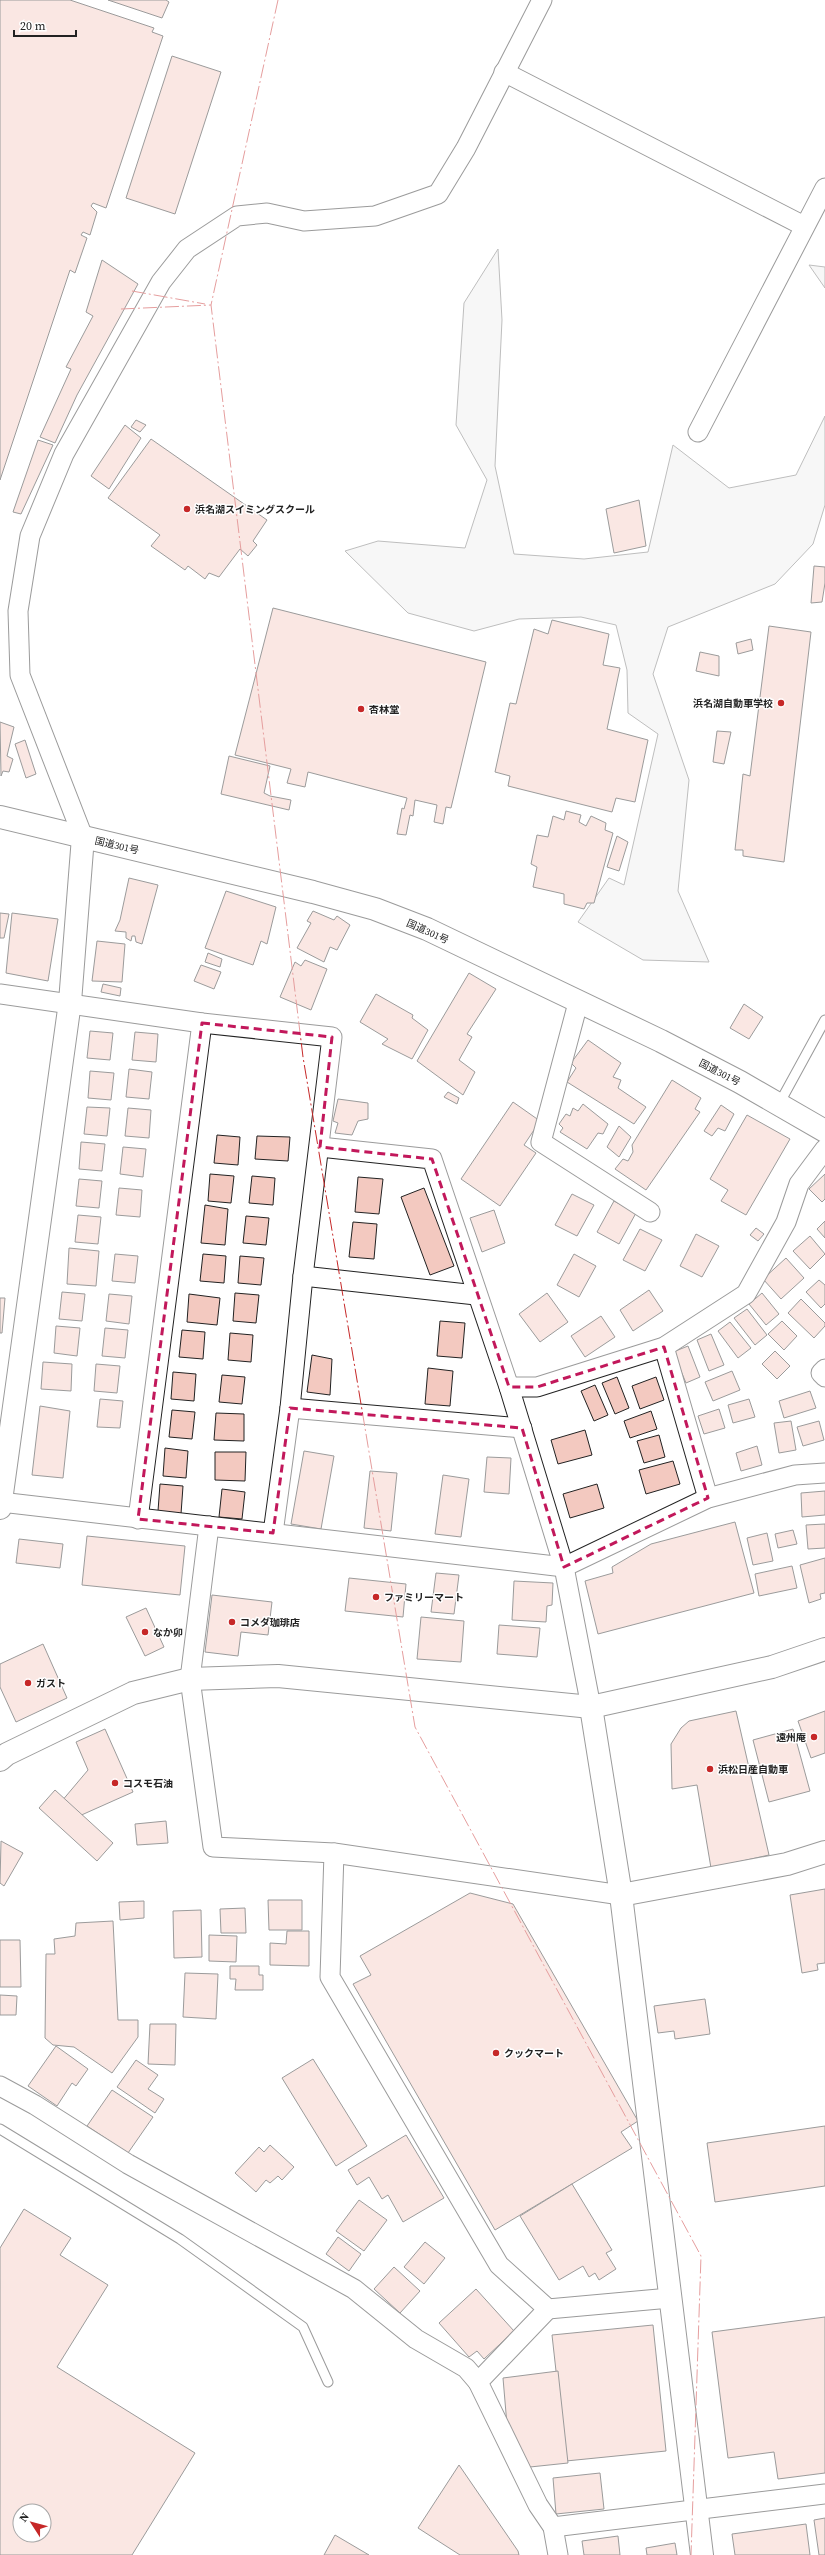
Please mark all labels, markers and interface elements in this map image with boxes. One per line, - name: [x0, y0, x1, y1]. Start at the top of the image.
- scale bar: [14, 12, 76, 38]
- text: 20 m: [20, 18, 46, 34]
- place label: 浜名湖スイミングスクール: [195, 503, 315, 516]
- marker: 浜名湖スイミングスクール: [182, 504, 192, 514]
- place label: 浜名湖自動車学校: [693, 697, 773, 710]
- marker: 浜名湖自動車学校: [776, 698, 786, 708]
- place label: 杏林堂: [368, 703, 399, 716]
- marker: 杏林堂: [356, 704, 366, 714]
- street label: 国道301号: [94, 834, 140, 857]
- street label: 国道301号: [405, 916, 451, 947]
- street label: 国道301号: [697, 1056, 743, 1088]
- place label: ファミリーマート: [384, 1591, 464, 1604]
- marker: ファミリーマート: [371, 1592, 381, 1602]
- place label: コメダ珈琲店: [240, 1616, 300, 1629]
- marker: コメダ珈琲店: [227, 1617, 237, 1627]
- place label: なか卯: [153, 1626, 183, 1639]
- marker: なか卯: [140, 1627, 150, 1637]
- place label: ガスト: [36, 1677, 66, 1690]
- marker: ガスト: [23, 1678, 33, 1688]
- place label: 遠州庵: [776, 1731, 806, 1744]
- marker: 遠州庵: [809, 1732, 819, 1742]
- place label: 浜松日産自動車: [718, 1763, 788, 1776]
- marker: 浜松日産自動車: [705, 1764, 715, 1774]
- place label: コスモ石油: [123, 1777, 173, 1790]
- marker: コスモ石油: [110, 1778, 120, 1788]
- place label: クックマート: [504, 2047, 564, 2060]
- marker: クックマート: [491, 2048, 501, 2058]
- north arrow: [12, 2503, 52, 2543]
- text: N: [16, 2510, 33, 2525]

